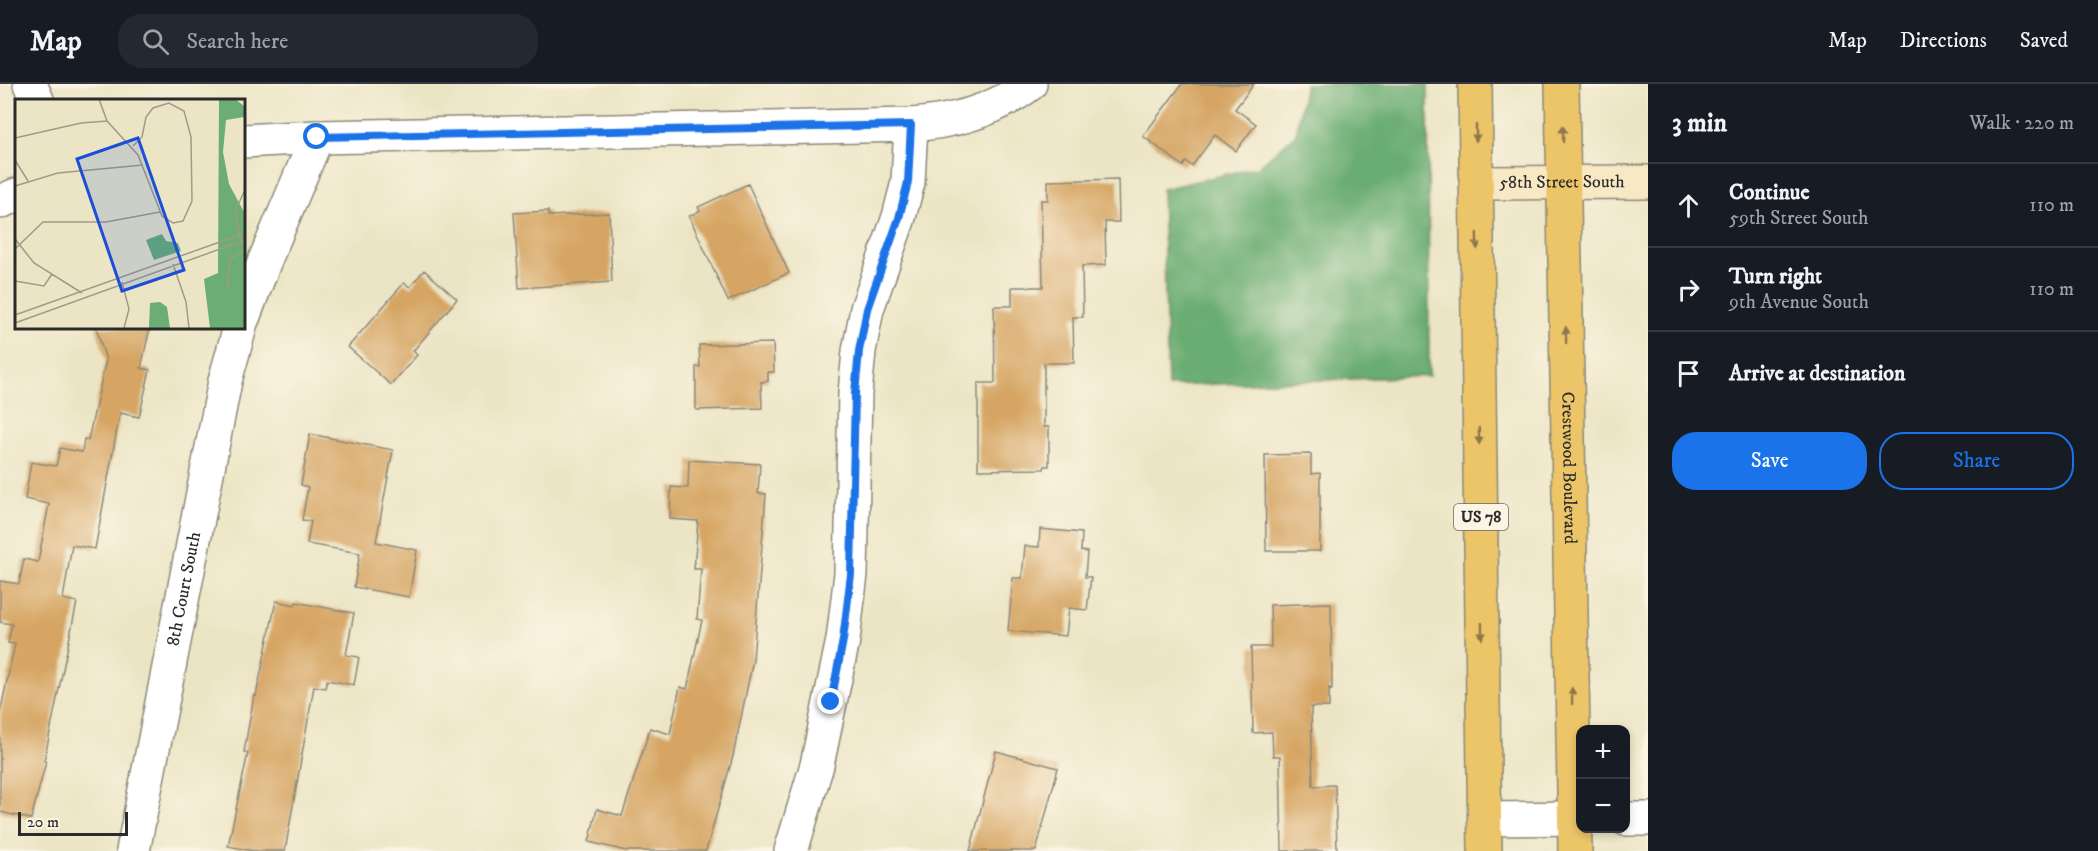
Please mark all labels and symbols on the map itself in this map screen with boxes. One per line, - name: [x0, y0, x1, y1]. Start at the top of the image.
- inset map: [15, 99, 244, 328]
- route start: [303, 123, 329, 149]
- one-way arrow: [1471, 124, 1480, 143]
- one-way arrow: [1559, 124, 1568, 143]
- street label: 58th Street South: [1499, 171, 1625, 194]
- one-way arrow: [1472, 232, 1482, 251]
- one-way arrow: [1562, 326, 1571, 345]
- street label: Crestwood Boulevard: [1556, 391, 1581, 544]
- one-way arrow: [1475, 427, 1484, 446]
- road number: US 78: [1454, 504, 1508, 530]
- street label: 8th Court South: [162, 529, 206, 648]
- one-way arrow: [1477, 622, 1487, 641]
- one-way arrow: [1567, 687, 1577, 706]
- route end: [817, 688, 843, 714]
- scale bar: [18, 809, 128, 836]

